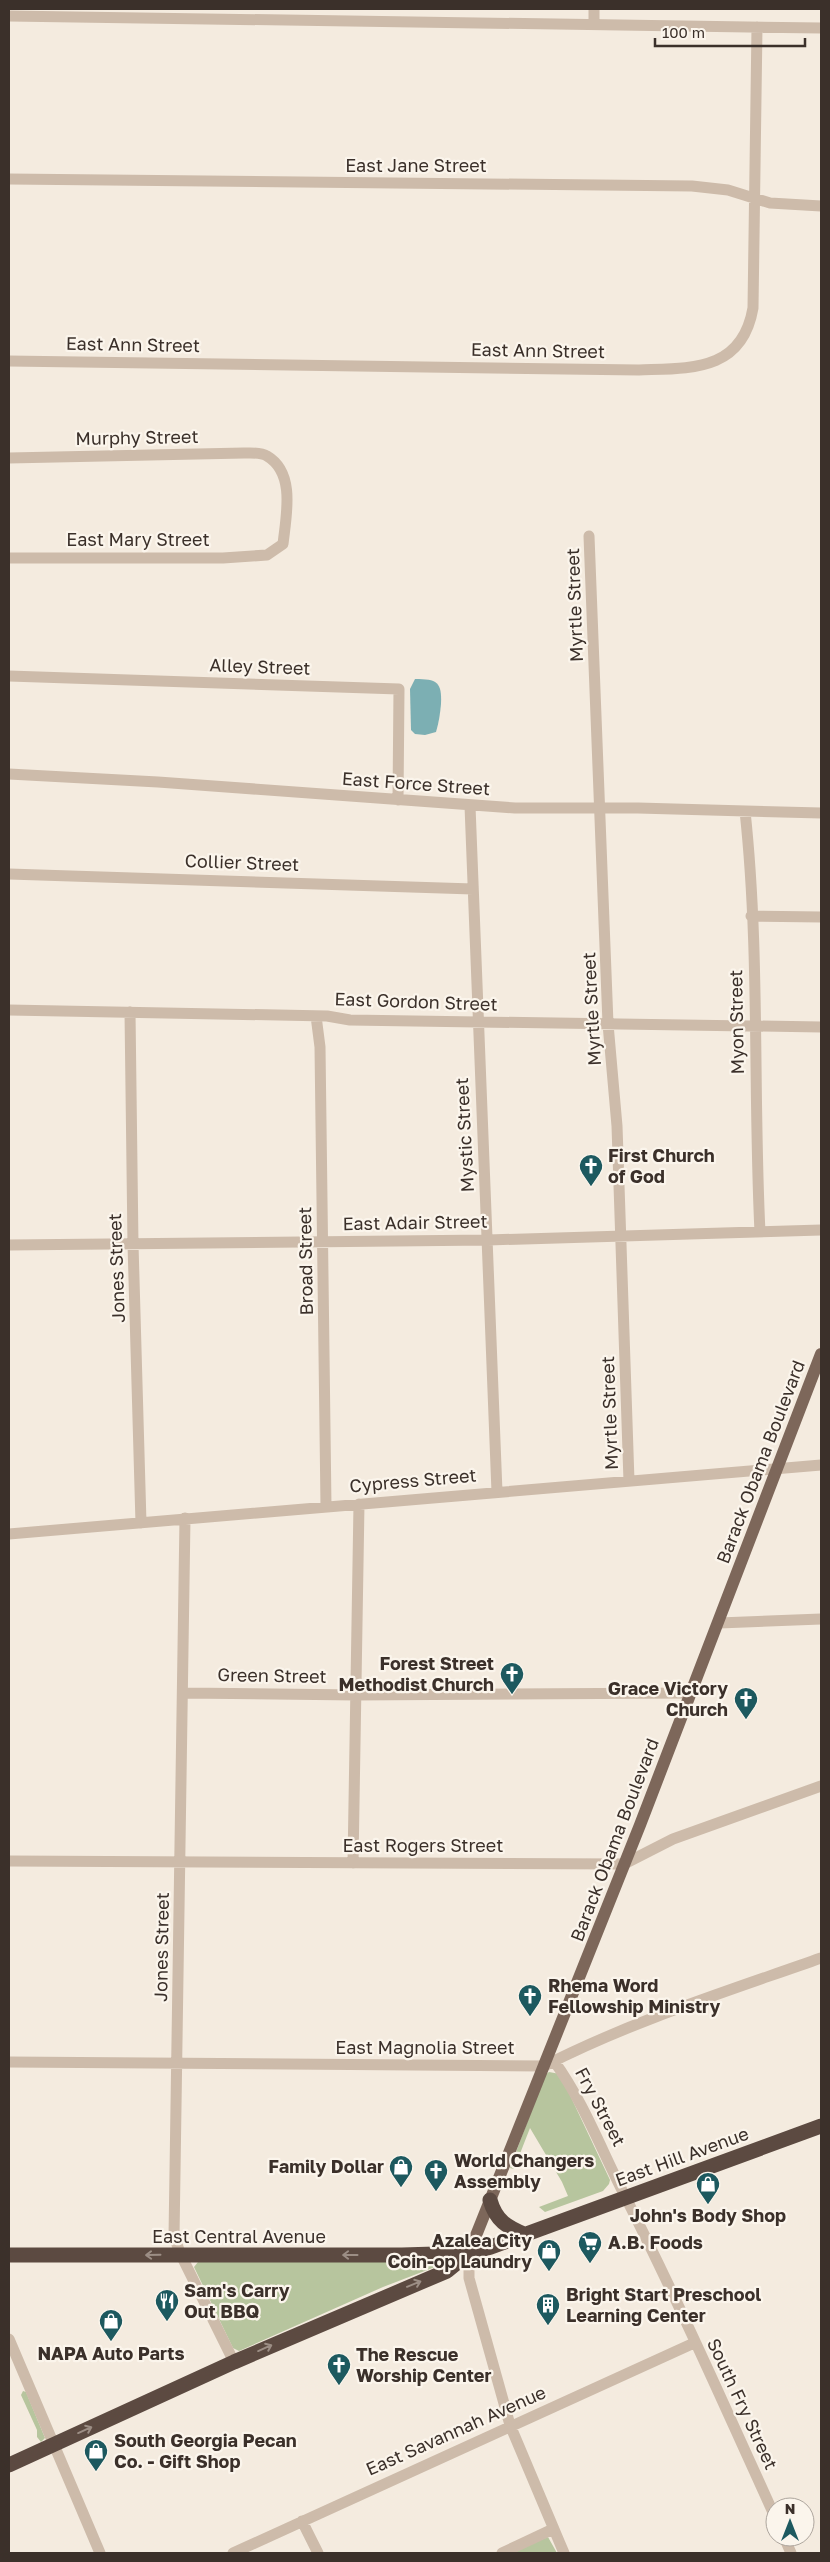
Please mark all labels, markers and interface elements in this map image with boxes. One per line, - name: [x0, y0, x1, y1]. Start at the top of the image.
- scale bar: [655, 15, 805, 47]
- text: 100 m: [662, 23, 705, 41]
- street label: East Jane Street: [345, 154, 487, 176]
- street label: East Ann Street: [66, 332, 200, 356]
- street label: East Ann Street: [471, 338, 605, 362]
- street label: Murphy Street: [75, 425, 199, 449]
- street label: East Mary Street: [66, 528, 210, 550]
- street label: Myrtle Street: [561, 548, 587, 662]
- street label: Alley Street: [209, 653, 311, 679]
- street label: East Force Street: [341, 767, 491, 799]
- street label: Collier Street: [184, 849, 300, 875]
- street label: Myrtle Street: [577, 952, 605, 1067]
- street label: Myon Street: [724, 969, 748, 1075]
- street label: East Gordon Street: [334, 987, 498, 1015]
- street label: Mystic Street: [450, 1077, 478, 1193]
- place label: First Church of God: [608, 1144, 715, 1187]
- church icon: First Church of God: [578, 1153, 604, 1187]
- street label: Broad Street: [293, 1206, 317, 1316]
- street label: East Adair Street: [342, 1210, 488, 1234]
- street label: Jones Street: [103, 1213, 129, 1323]
- street label: Myrtle Street: [596, 1356, 622, 1470]
- street label: Barack Obama Boulevard: [711, 1357, 809, 1566]
- street label: Cypress Street: [348, 1463, 477, 1497]
- place label: Forest Street Methodist Church: [338, 1652, 494, 1695]
- church icon: Forest Street Methodist Church: [499, 1661, 525, 1695]
- street label: Green Street: [217, 1663, 327, 1687]
- place label: Grace Victory Church: [608, 1677, 728, 1720]
- church icon: Grace Victory Church: [733, 1686, 759, 1720]
- street label: Barack Obama Boulevard: [565, 1735, 663, 1944]
- street label: East Rogers Street: [343, 1834, 503, 1856]
- street label: Jones Street: [149, 1892, 173, 2002]
- place label: Rhema Word Fellowship Ministry: [548, 1974, 721, 2017]
- church icon: Rhema Word Fellowship Ministry: [517, 1983, 543, 2017]
- street label: East Magnolia Street: [335, 2036, 515, 2058]
- street label: Fry Street: [571, 2063, 631, 2150]
- street label: East Hill Avenue: [612, 2122, 751, 2190]
- place label: World Changers Assembly: [454, 2149, 594, 2192]
- shop icon: Family Dollar: [388, 2154, 414, 2188]
- place label: Family Dollar: [268, 2155, 384, 2177]
- church icon: World Changers Assembly: [423, 2158, 449, 2192]
- shop icon: John's Body Shop: [695, 2171, 721, 2205]
- place label: John's Body Shop: [630, 2204, 786, 2226]
- street label: East Central Avenue: [152, 2225, 326, 2247]
- place label: Azalea City Coin-op Laundry: [388, 2229, 532, 2272]
- supermarket icon: A.B. Foods: [577, 2230, 603, 2264]
- place label: A.B. Foods: [608, 2231, 703, 2253]
- shop icon: Azalea City Coin-op Laundry: [536, 2238, 562, 2272]
- one-way arrow: [343, 2250, 359, 2260]
- one-way arrow: [145, 2251, 161, 2260]
- place label: Sam's Carry Out BBQ: [184, 2279, 290, 2322]
- one-way arrow: [406, 2279, 421, 2289]
- place label: Bright Start Preschool Learning Center: [566, 2283, 761, 2326]
- restaurant icon: Sam's Carry Out BBQ: [154, 2288, 180, 2322]
- building icon: Bright Start Preschool Learning Center: [535, 2292, 561, 2326]
- shop icon: NAPA Auto Parts: [98, 2308, 124, 2342]
- street label: South Fry Street: [703, 2335, 783, 2473]
- place label: NAPA Auto Parts: [37, 2342, 185, 2364]
- one-way arrow: [257, 2343, 272, 2353]
- place label: The Rescue Worship Center: [356, 2343, 492, 2386]
- church icon: The Rescue Worship Center: [326, 2352, 352, 2386]
- street label: East Savannah Avenue: [362, 2380, 549, 2480]
- one-way arrow: [77, 2425, 92, 2434]
- place label: South Georgia Pecan Co. - Gift Shop: [114, 2429, 297, 2472]
- shop icon: South Georgia Pecan Co. - Gift Shop: [83, 2438, 109, 2472]
- north arrow: [765, 2497, 815, 2547]
- text: N: [785, 2500, 795, 2517]

